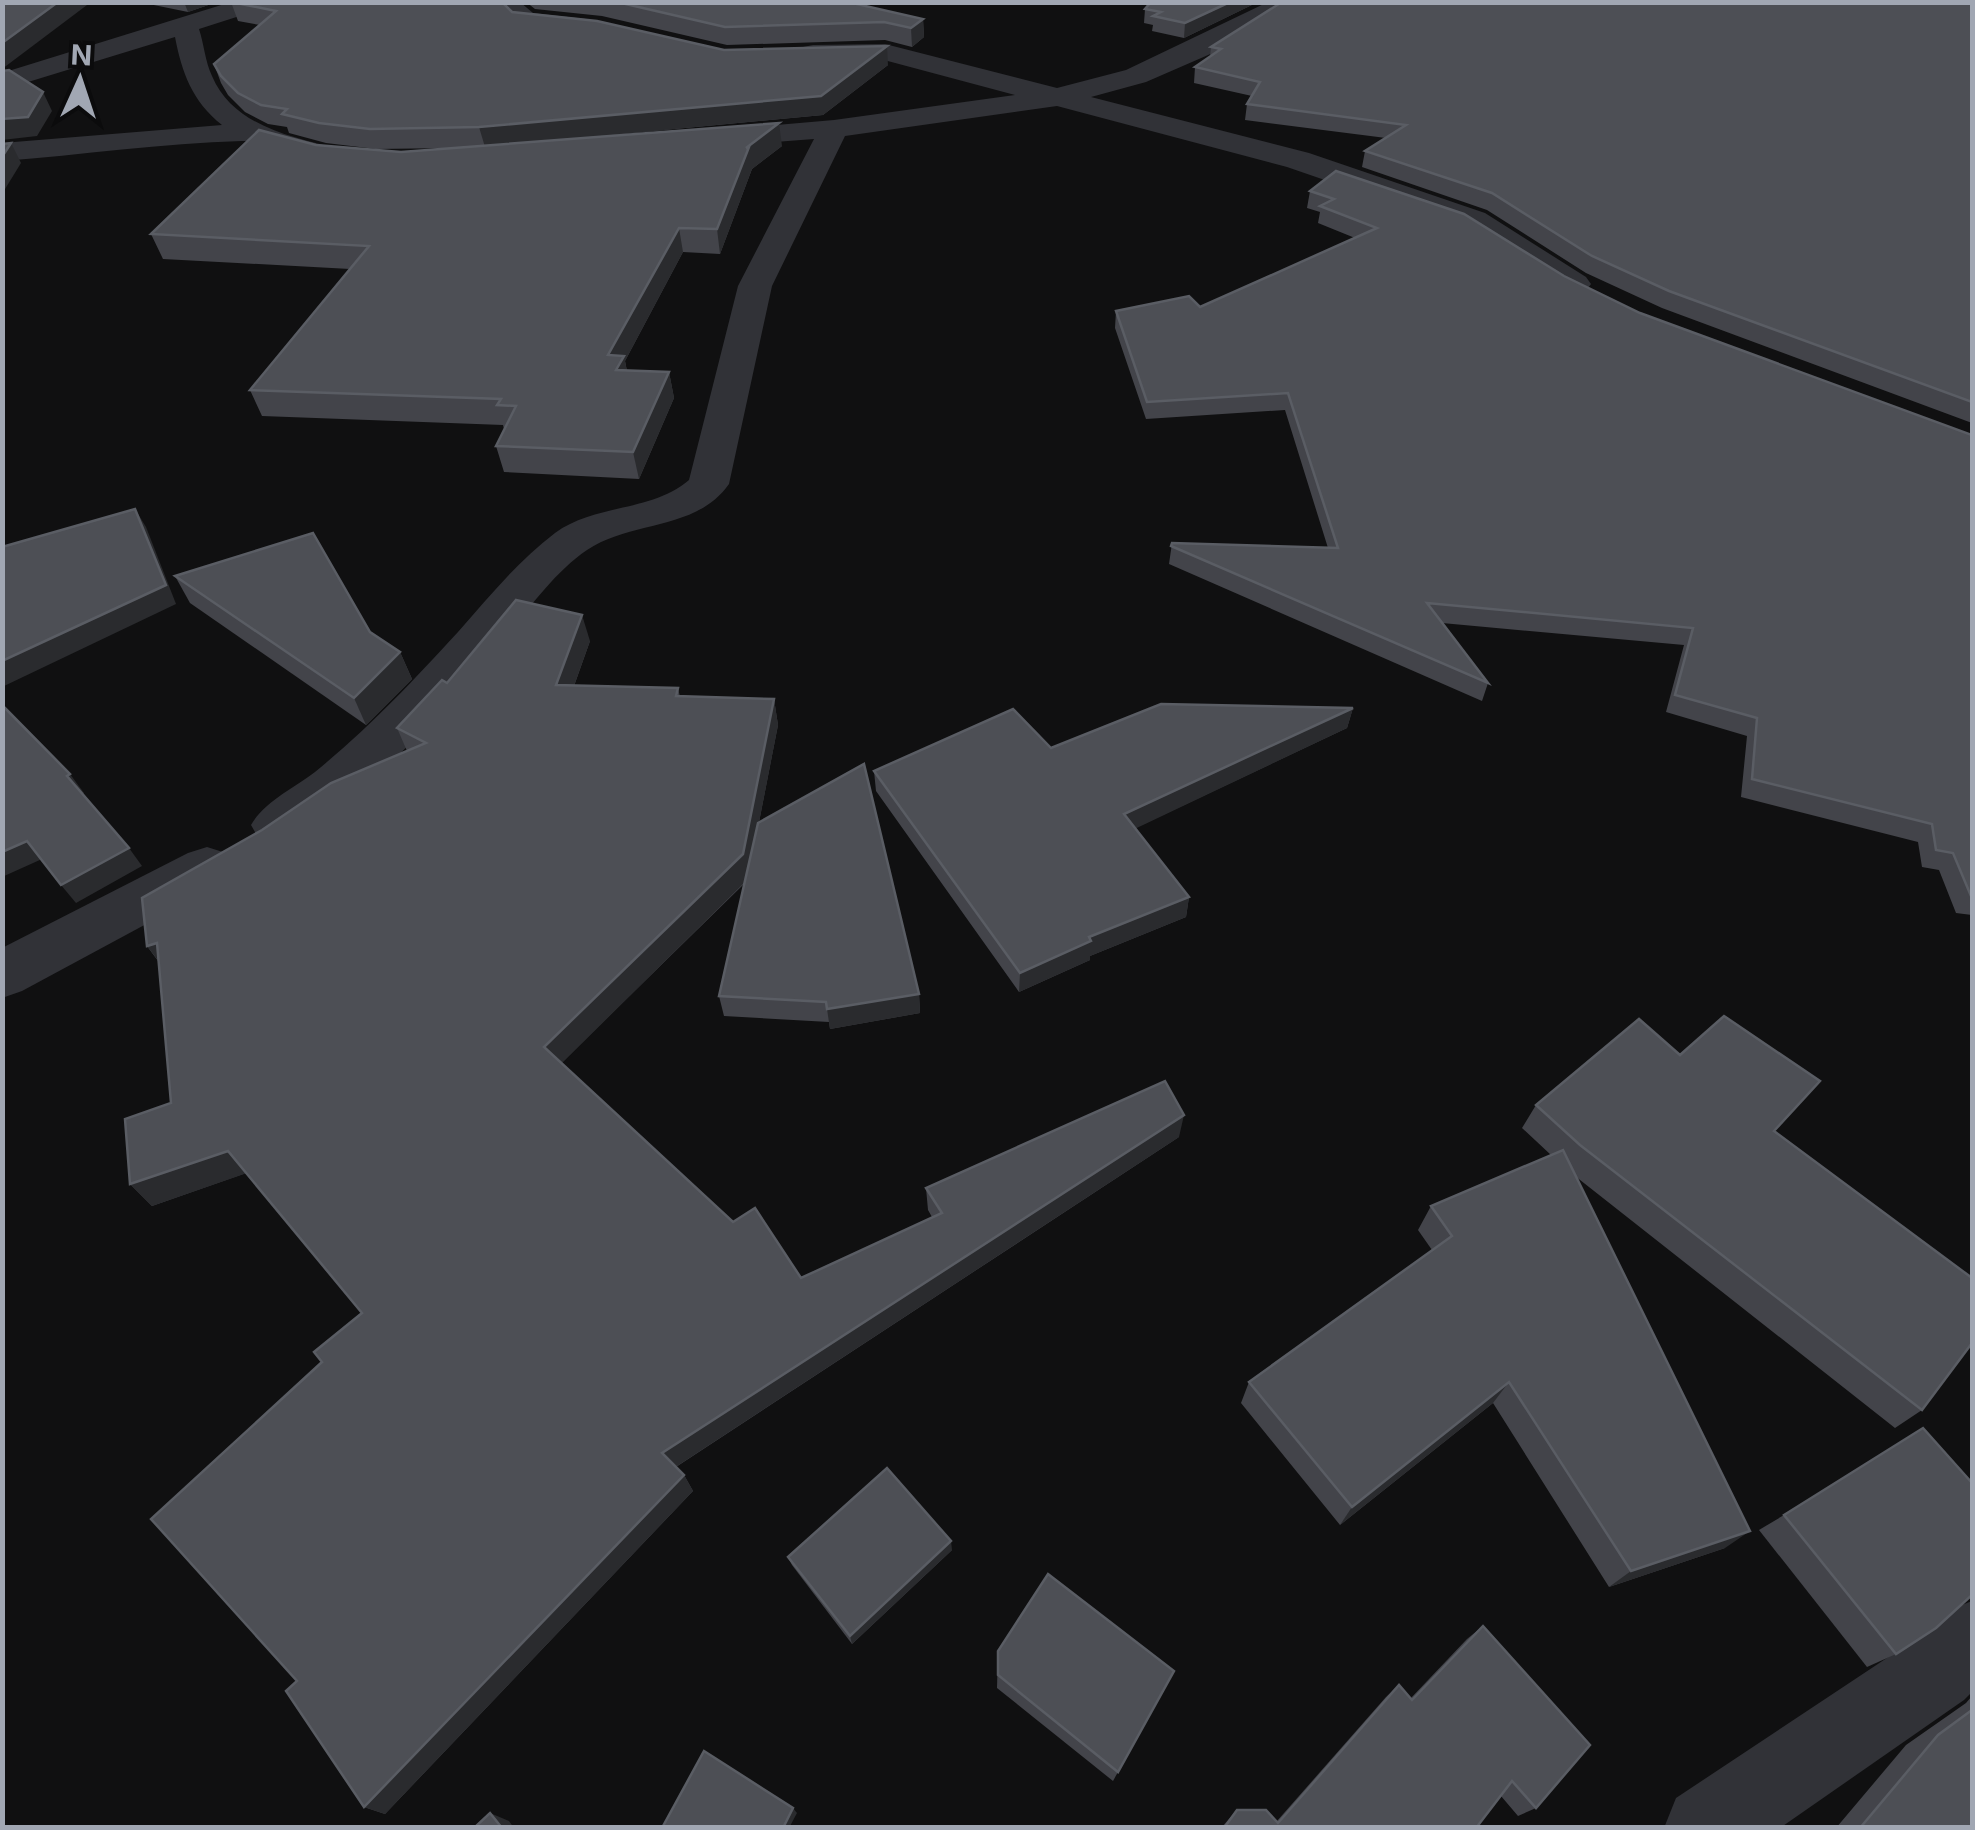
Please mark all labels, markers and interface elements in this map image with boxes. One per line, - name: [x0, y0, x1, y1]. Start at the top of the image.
- north arrow: [30, 30, 130, 130]
- text: N: [70, 37, 93, 73]

